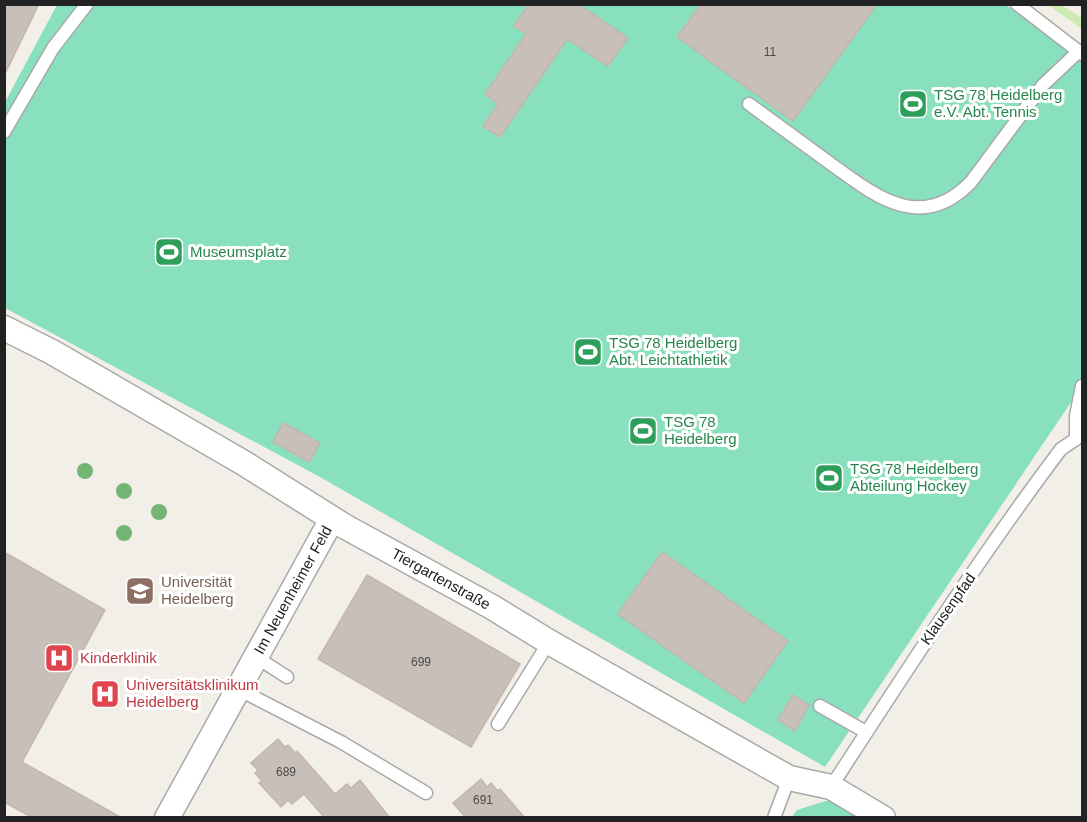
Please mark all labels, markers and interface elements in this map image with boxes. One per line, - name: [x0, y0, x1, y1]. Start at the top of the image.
- house number: 11: [764, 45, 777, 59]
- place label: TSG 78 Heidelberg e.V. Abt. Tennis: [934, 86, 1062, 120]
- sports icon: TSG 78 Heidelberg e.V. Abt. Tennis: [897, 88, 929, 120]
- sports icon: Museumsplatz: [153, 236, 185, 268]
- place label: Museumsplatz: [190, 243, 287, 260]
- place label: TSG 78 Heidelberg Abt. Leichtathletik: [609, 334, 737, 368]
- sports icon: TSG 78 Heidelberg Abt. Leichtathletik: [572, 336, 604, 368]
- place label: TSG 78 Heidelberg: [664, 413, 737, 447]
- sports icon: TSG 78 Heidelberg: [627, 415, 659, 447]
- place label: TSG 78 Heidelberg Abteilung Hockey: [850, 460, 978, 494]
- sports icon: TSG 78 Heidelberg Abteilung Hockey: [813, 462, 845, 494]
- street label: Im Neuenheimer Feld: [250, 523, 335, 657]
- street label: Tiergartenstraße: [389, 544, 494, 613]
- street label: Klausenpfad: [917, 570, 978, 648]
- place label: Universität Heidelberg: [161, 573, 234, 607]
- school or university icon: Universität Heidelberg: [124, 575, 156, 607]
- hospital icon: Kinderklinik: [43, 642, 75, 674]
- place label: Kinderklinik: [80, 649, 157, 666]
- house number: 699: [411, 655, 431, 669]
- place label: Universitätsklinikum Heidelberg: [126, 676, 259, 710]
- hospital icon: Universitätsklinikum Heidelberg: [89, 678, 121, 710]
- house number: 689: [276, 765, 296, 779]
- house number: 691: [473, 793, 493, 807]

